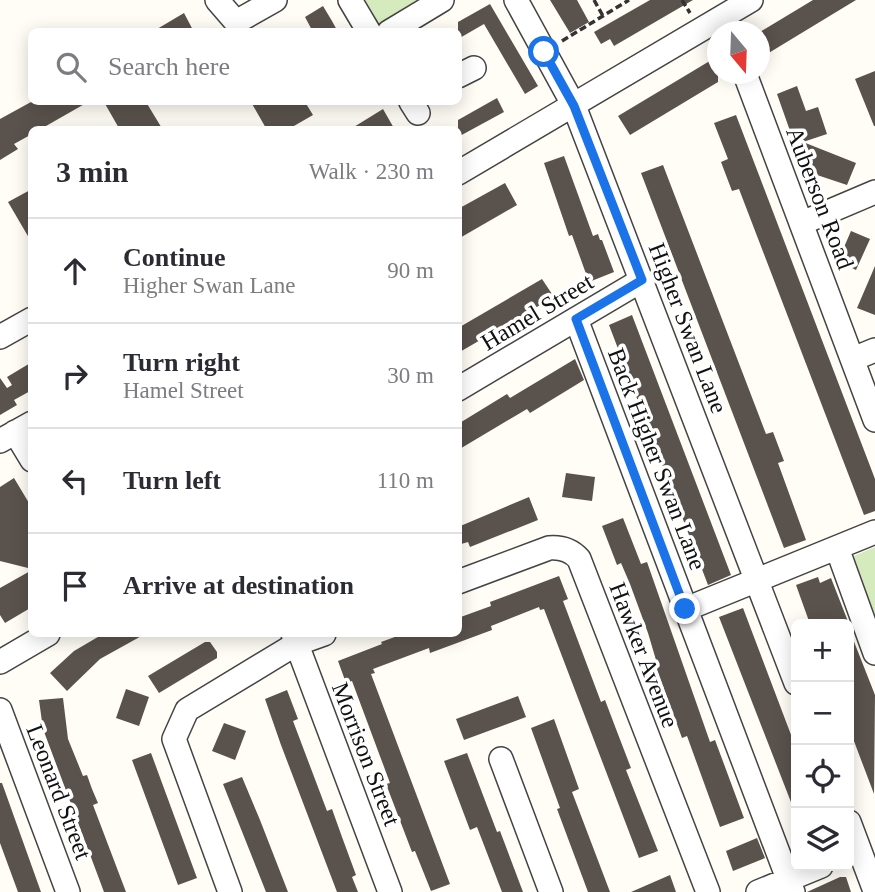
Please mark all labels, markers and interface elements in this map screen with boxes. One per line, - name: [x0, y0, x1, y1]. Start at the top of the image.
- north arrow: [707, 21, 770, 84]
- search box: [28, 28, 462, 105]
- route start: [528, 36, 559, 67]
- icon: search: [52, 48, 90, 86]
- text: Search here: [108, 52, 230, 81]
- street label: Auberson Road: [781, 123, 859, 273]
- text: 3 min: [56, 155, 129, 188]
- text: Walk · 230 m: [309, 159, 434, 184]
- street label: Higher Swan Lane: [644, 239, 732, 417]
- text: Continue: [123, 243, 226, 272]
- icon: ahead: [56, 252, 94, 290]
- text: 90 m: [387, 258, 434, 283]
- street label: Hamel Street: [476, 268, 598, 356]
- text: Higher Swan Lane: [123, 273, 295, 298]
- street label: Back Higher Swan Lane: [603, 345, 711, 573]
- text: Turn right: [123, 348, 240, 377]
- icon: right: [56, 357, 94, 395]
- text: 30 m: [387, 363, 434, 388]
- text: Hamel Street: [123, 378, 244, 403]
- icon: left: [56, 462, 94, 500]
- text: Turn left: [123, 466, 221, 495]
- text: 110 m: [377, 468, 434, 493]
- icon: arrive: [56, 567, 94, 605]
- text: Arrive at destination: [123, 571, 354, 600]
- street label: Hawker Avenue: [604, 579, 684, 731]
- route end: [669, 593, 700, 624]
- map controls: [791, 619, 854, 871]
- button: +: [791, 619, 854, 682]
- street label: Morrison Street: [327, 679, 405, 830]
- button: −: [791, 682, 854, 745]
- street label: Leonard Street: [21, 721, 97, 863]
- button: locate: [791, 745, 854, 808]
- button: layers: [791, 808, 854, 871]

